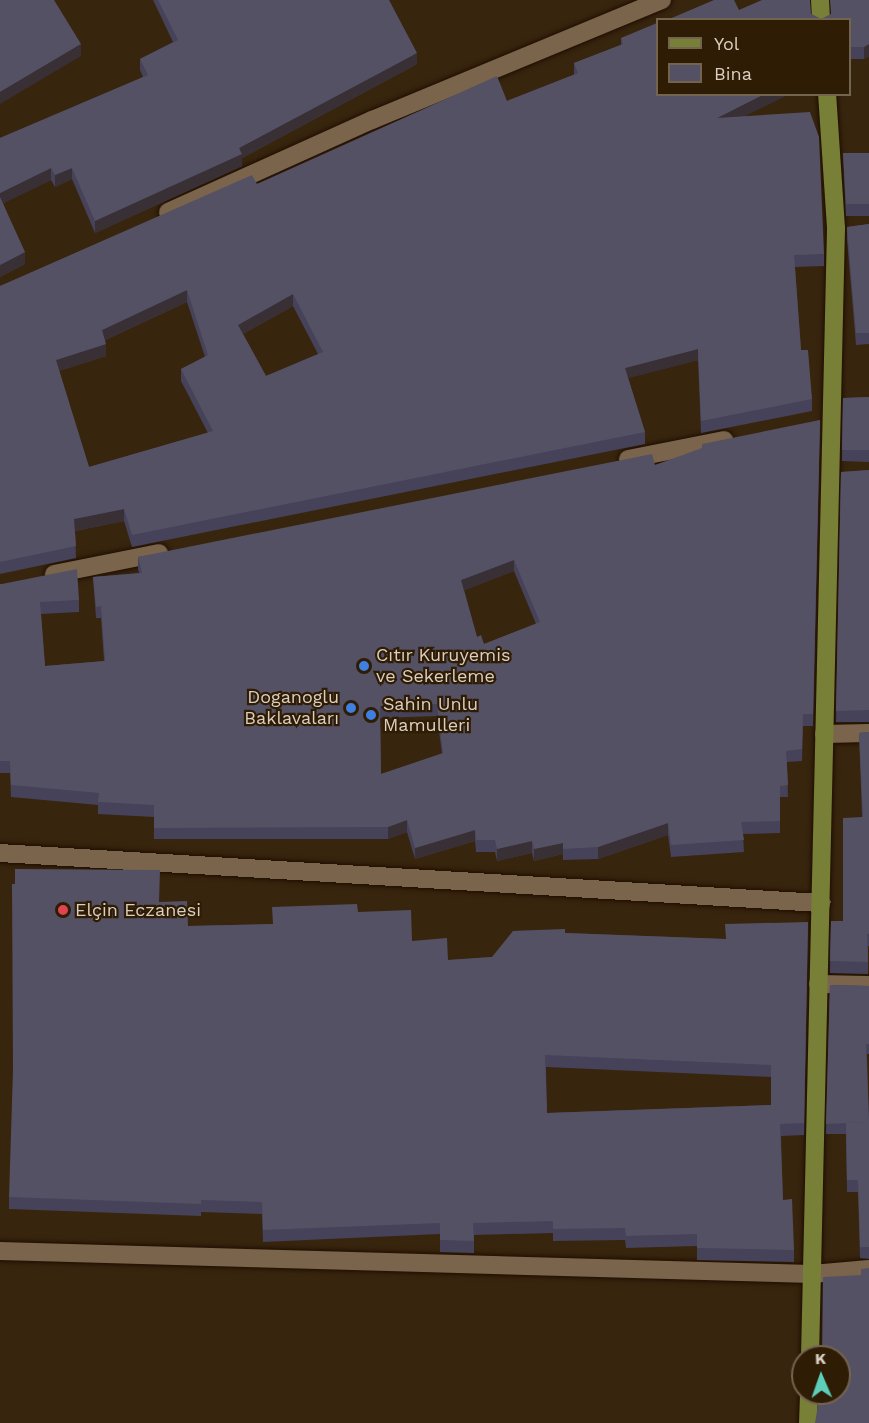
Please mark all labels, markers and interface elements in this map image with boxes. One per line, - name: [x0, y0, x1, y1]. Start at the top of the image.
- legend: [656, 18, 851, 96]
- text: Yol: [714, 33, 739, 54]
- text: Bina: [714, 63, 752, 84]
- place label: Cıtır Kuruyemis ve Sekerleme: [376, 645, 511, 688]
- marker: Cıtır Kuruyemis ve Sekerleme: [357, 659, 371, 673]
- place label: Doganoglu Baklavaları: [244, 687, 339, 730]
- place label: Sahin Unlu Mamulleri: [383, 694, 478, 736]
- marker: Doganoglu Baklavaları: [344, 701, 358, 715]
- marker: Sahin Unlu Mamulleri: [364, 708, 378, 722]
- place label: Elçin Eczanesi: [75, 899, 201, 921]
- marker: Elçin Eczanesi: [56, 903, 70, 917]
- north arrow: [791, 1345, 851, 1405]
- text: K: [815, 1349, 826, 1368]

